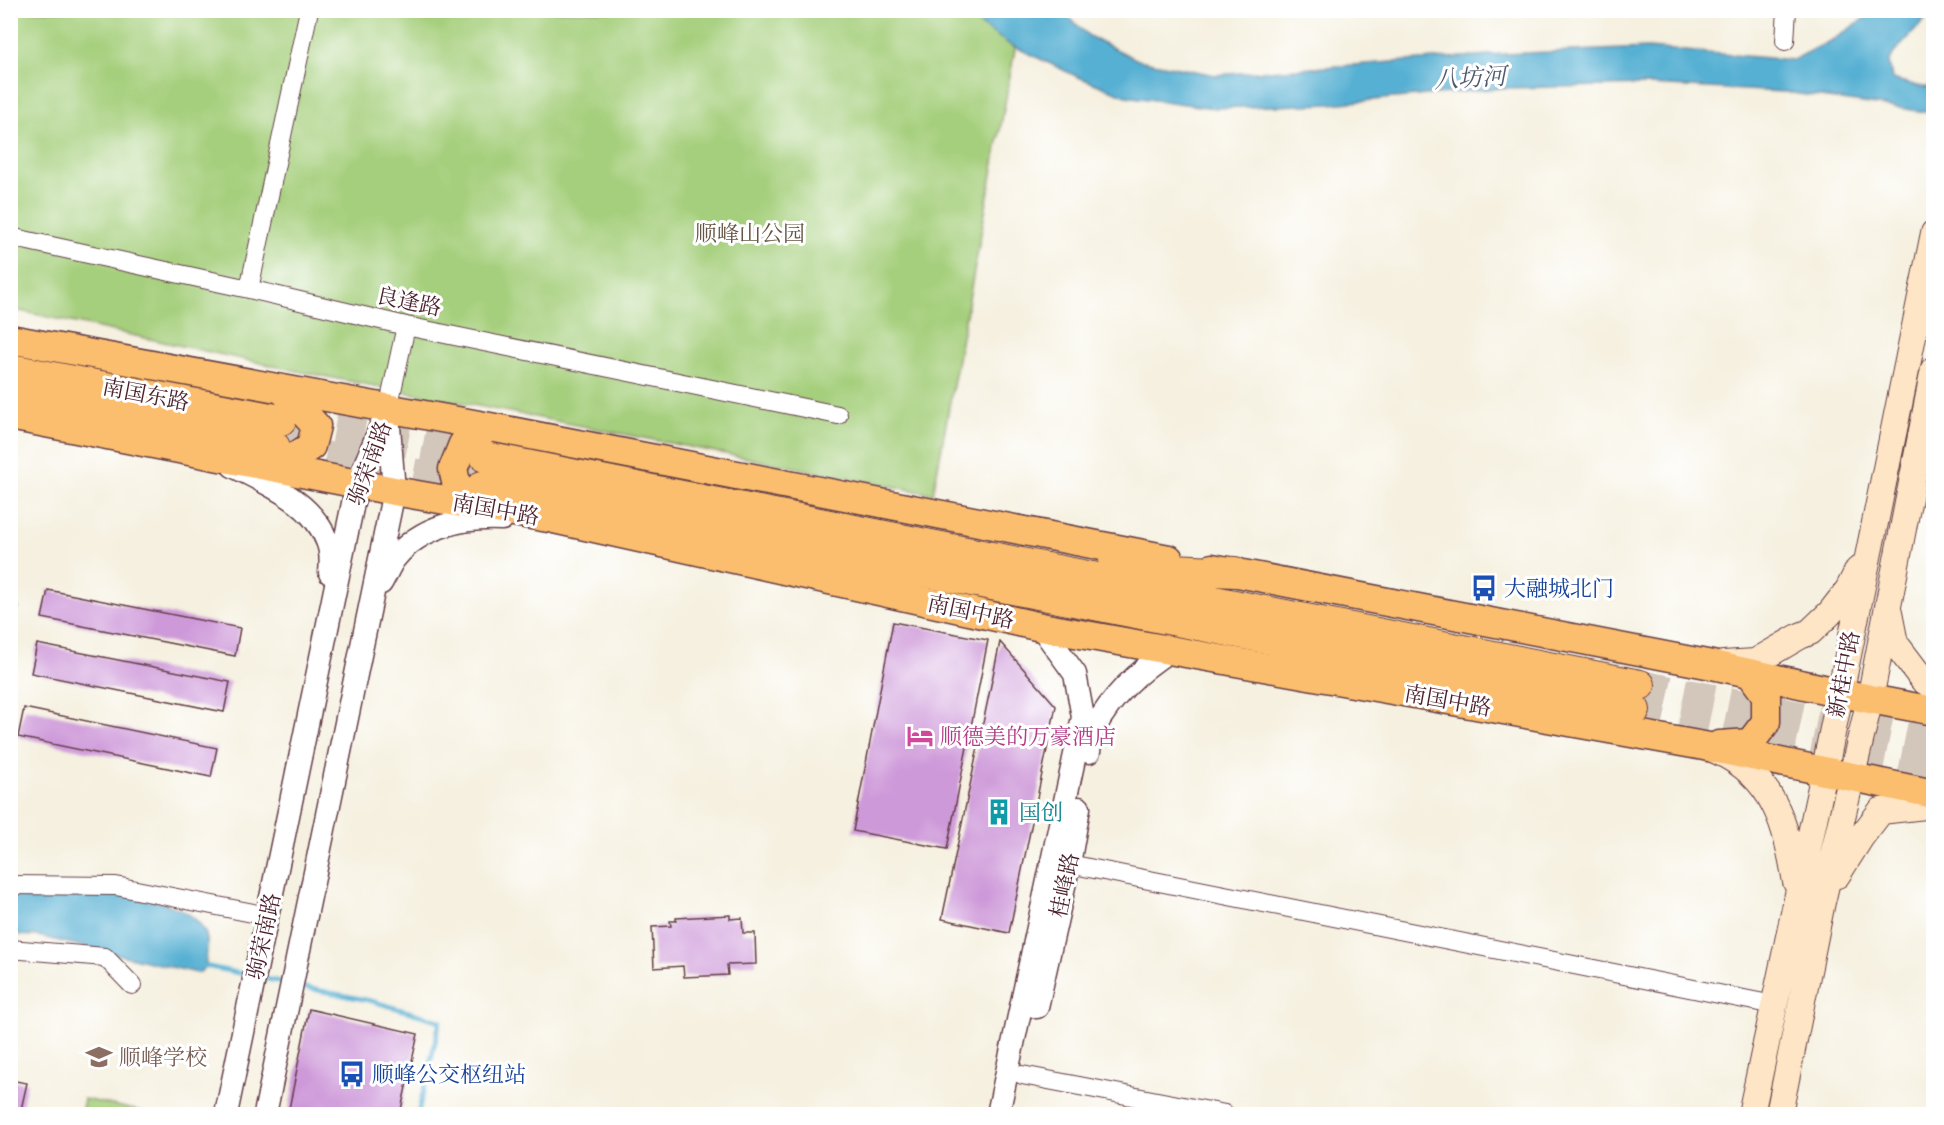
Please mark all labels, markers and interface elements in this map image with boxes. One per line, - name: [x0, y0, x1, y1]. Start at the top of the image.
- water label: 八坊河: [1433, 62, 1511, 97]
- park label: 顺峰山公园: [695, 221, 805, 249]
- street label: 良逢路: [373, 282, 444, 324]
- street label: 南国东路: [100, 374, 191, 418]
- street label: 驹荣南路: [343, 418, 399, 510]
- street label: 南国中路: [450, 490, 541, 532]
- bus stop icon: 大融城北门: [1469, 573, 1499, 603]
- place label: 大融城北门: [1504, 576, 1614, 604]
- street label: 南国中路: [925, 590, 1017, 636]
- street label: 新桂中路: [1823, 629, 1867, 720]
- street label: 南国中路: [1402, 681, 1493, 723]
- hotel icon: 顺德美的万豪酒店: [905, 721, 935, 751]
- place label: 顺德美的万豪酒店: [940, 724, 1116, 752]
- building icon: 国创: [984, 797, 1014, 827]
- place label: 国创: [1019, 800, 1063, 828]
- street label: 桂峰路: [1045, 850, 1087, 921]
- street label: 驹荣南路: [242, 890, 288, 982]
- school or university icon: 顺峰学校: [84, 1042, 114, 1072]
- place label: 顺峰学校: [119, 1045, 207, 1073]
- bus stop icon: 顺峰公交枢纽站: [337, 1059, 367, 1089]
- place label: 顺峰公交枢纽站: [372, 1062, 526, 1090]

